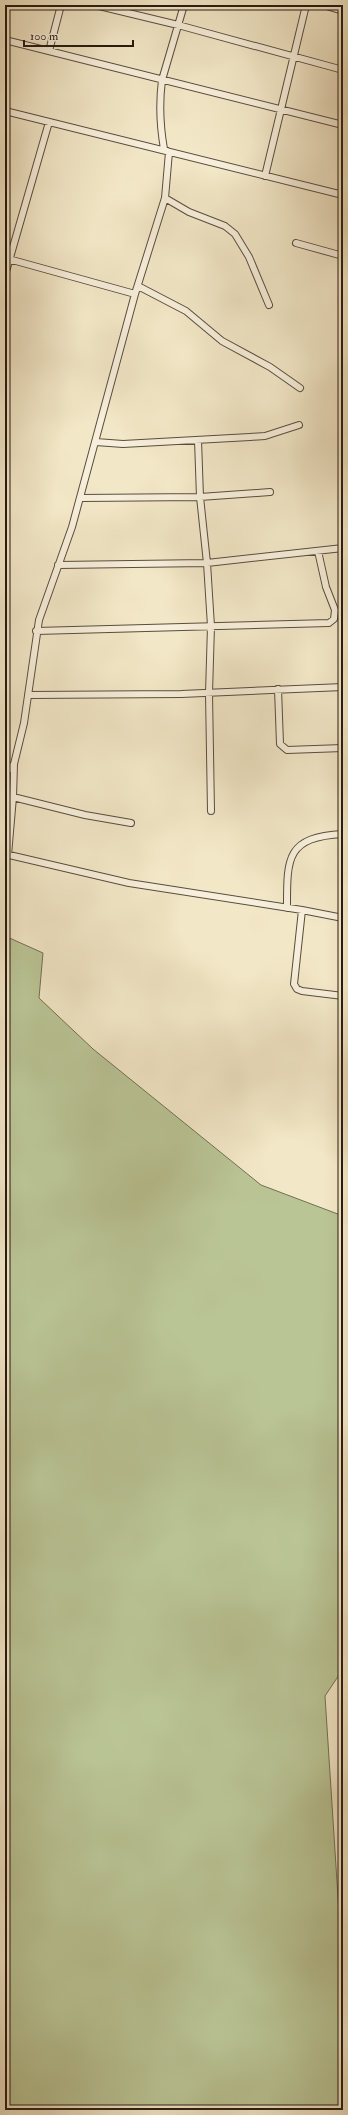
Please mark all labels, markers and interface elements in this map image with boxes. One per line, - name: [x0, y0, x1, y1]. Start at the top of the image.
- scale bar: [24, 22, 133, 48]
- text: 100 m: [30, 29, 59, 44]

